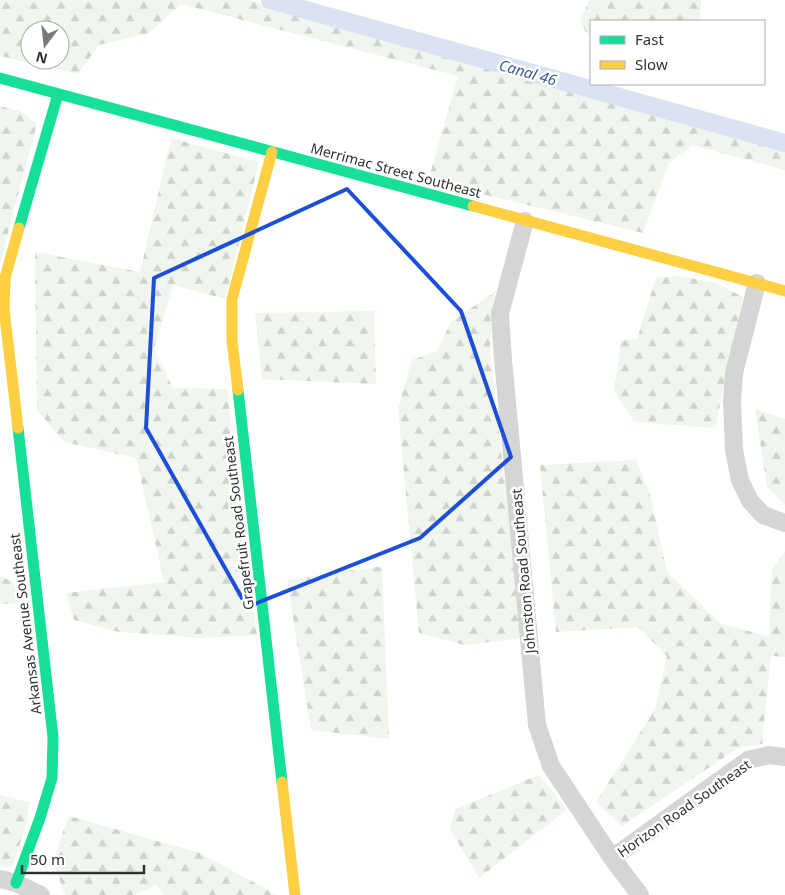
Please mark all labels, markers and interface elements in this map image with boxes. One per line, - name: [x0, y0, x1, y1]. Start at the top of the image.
- north arrow: [20, 20, 70, 70]
- legend: [590, 20, 765, 85]
- text: Fast: [635, 29, 664, 49]
- text: N: [34, 47, 49, 69]
- water label: Canal 46: [497, 54, 560, 90]
- text: Slow: [635, 54, 668, 74]
- street label: Merrimac Street Southeast: [309, 138, 483, 202]
- street label: Grapefruit Road Southeast: [218, 435, 258, 611]
- street label: Johnston Road Southeast: [506, 488, 540, 656]
- street label: Arkansas Avenue Southeast: [4, 532, 46, 716]
- street label: Horizon Road Southeast: [613, 755, 755, 861]
- scale bar: [22, 842, 145, 874]
- text: 50 m: [30, 849, 65, 869]

